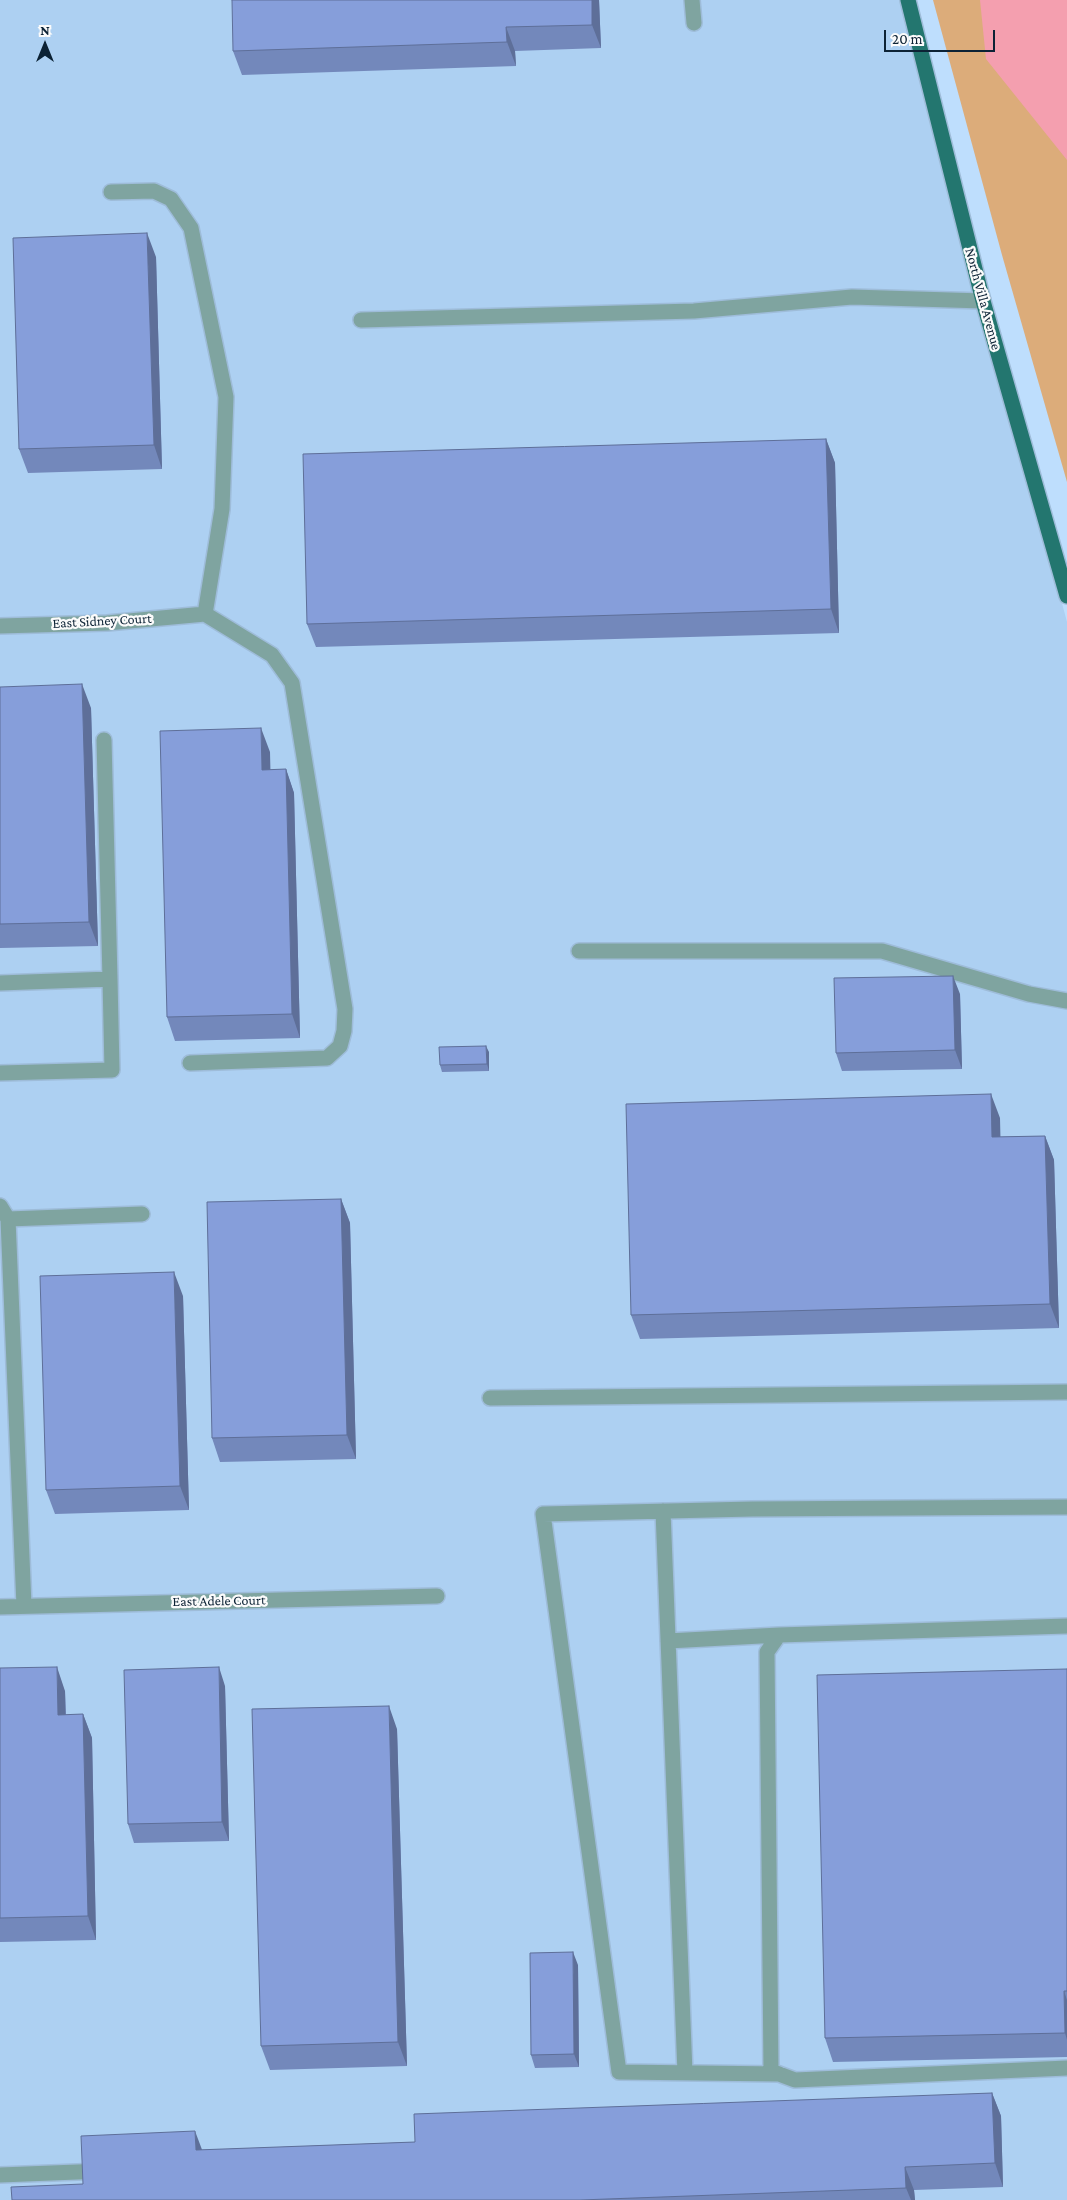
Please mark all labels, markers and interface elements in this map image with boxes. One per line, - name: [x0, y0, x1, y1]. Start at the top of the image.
- north arrow: [20, 20, 70, 70]
- scale bar: [887, 20, 998, 52]
- text: N: [40, 22, 50, 38]
- text: 20 m: [892, 31, 923, 47]
- street label: North Villa Avenue: [961, 246, 1005, 352]
- street label: East Sidney Court: [52, 610, 152, 632]
- street label: East Adele Court: [172, 1592, 266, 1610]

